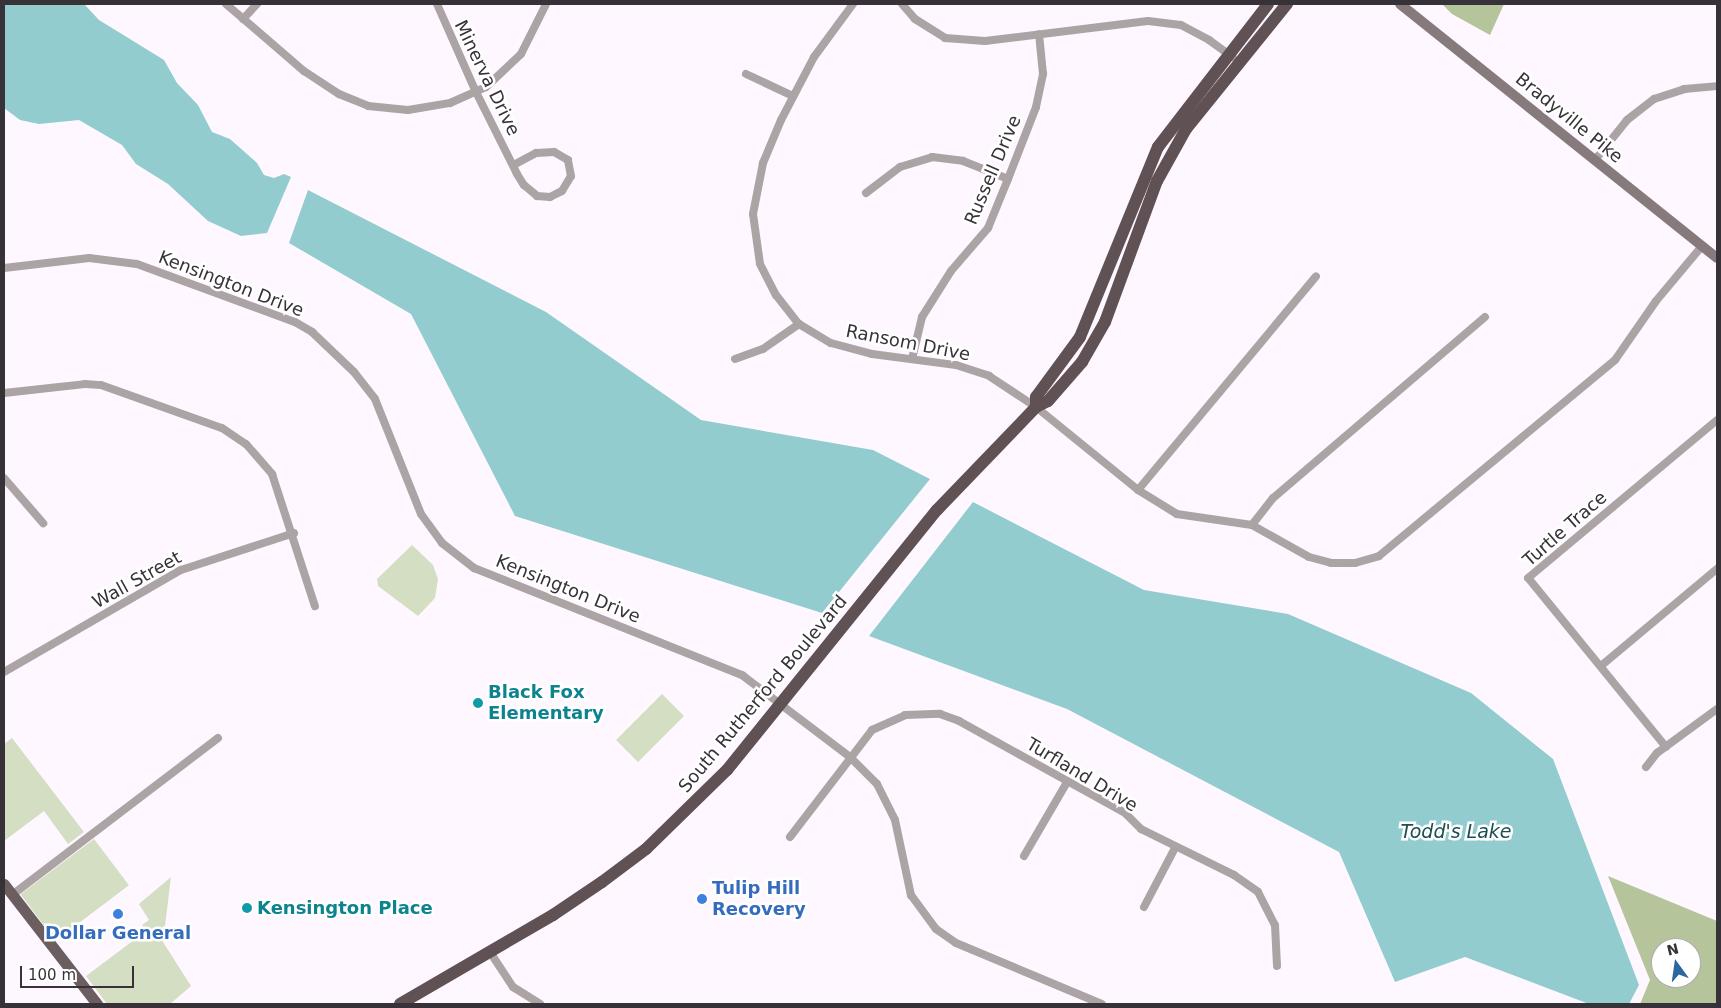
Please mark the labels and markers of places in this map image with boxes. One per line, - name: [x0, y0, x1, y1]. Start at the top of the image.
- place label: Black Fox Elementary: [488, 682, 604, 724]
- marker: Black Fox Elementary: [472, 697, 484, 709]
- place label: Tulip Hill Recovery: [712, 878, 806, 921]
- marker: Tulip Hill Recovery: [696, 893, 708, 905]
- place label: Kensington Place: [257, 897, 433, 919]
- marker: Kensington Place: [241, 902, 253, 914]
- marker: Dollar General: [112, 908, 124, 920]
- place label: Dollar General: [45, 922, 191, 944]

